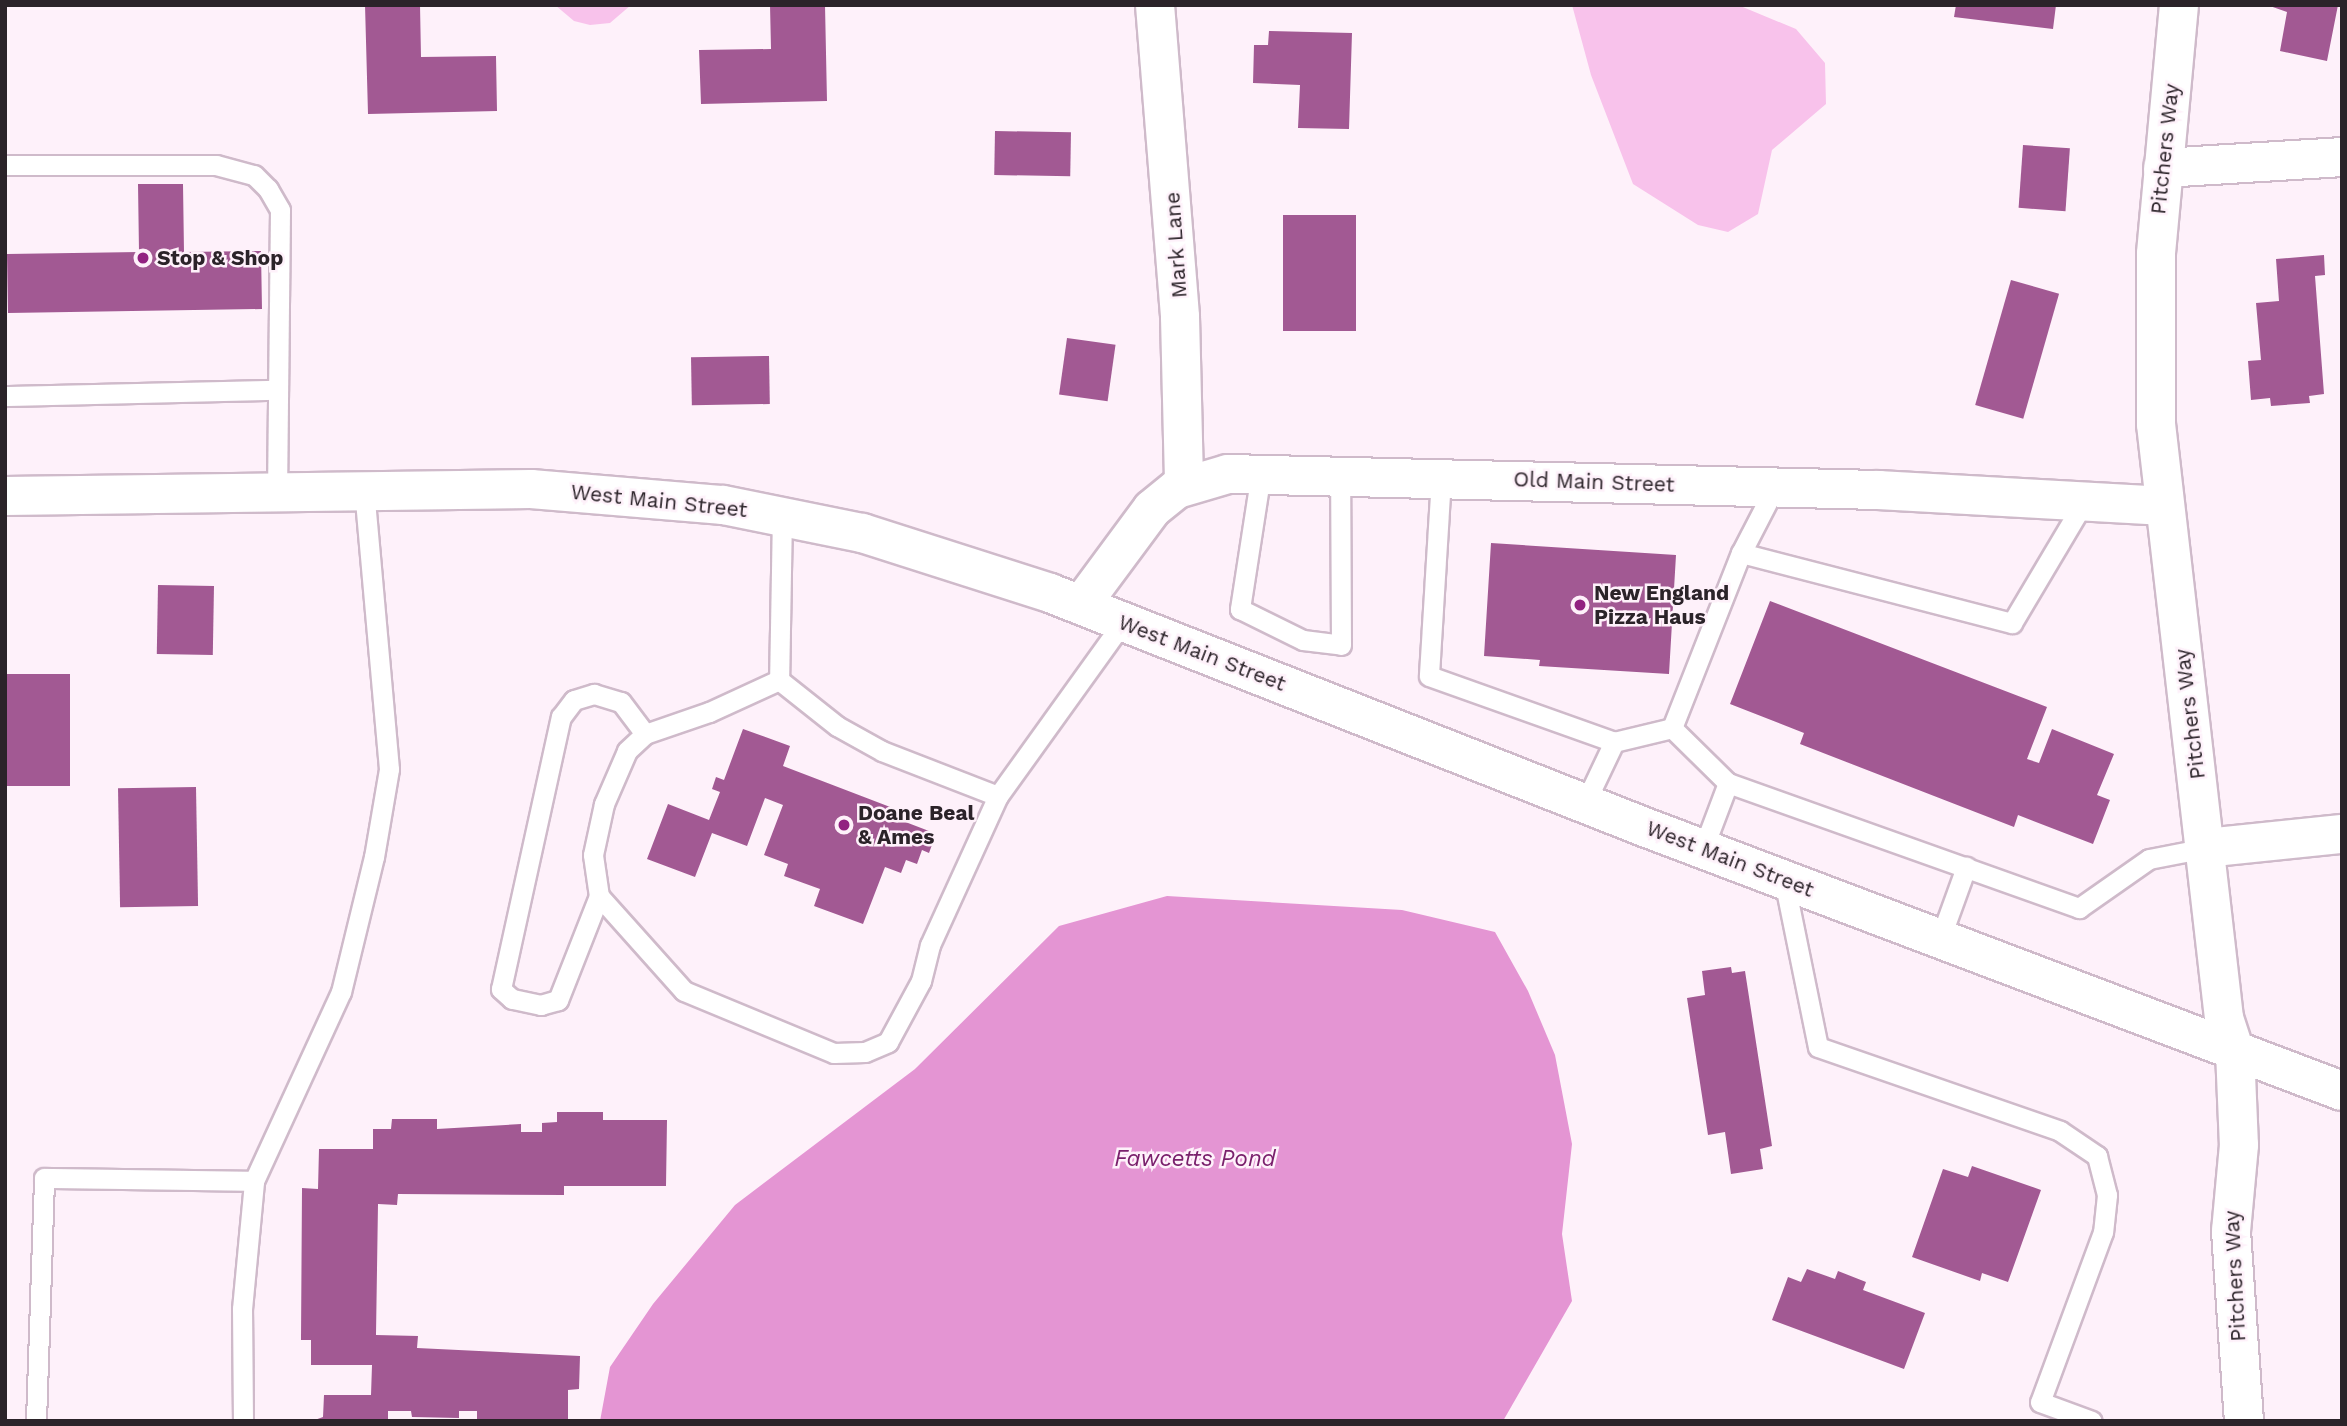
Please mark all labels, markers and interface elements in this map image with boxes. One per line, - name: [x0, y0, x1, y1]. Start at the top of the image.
- street label: Pitchers Way: [2146, 82, 2184, 216]
- street label: Mark Lane: [1160, 191, 1192, 299]
- place label: Stop & Shop: [157, 245, 283, 271]
- marker: Stop & Shop: [135, 250, 151, 266]
- street label: Old Main Street: [1513, 467, 1675, 497]
- street label: West Main Street: [570, 479, 748, 523]
- place label: New England Pizza Haus: [1594, 580, 1730, 630]
- marker: New England Pizza Haus: [1572, 597, 1588, 613]
- street label: West Main Street: [1115, 609, 1289, 697]
- street label: Pitchers Way: [2169, 647, 2211, 781]
- place label: Doane Beal & Ames: [858, 800, 974, 850]
- street label: West Main Street: [1643, 815, 1817, 903]
- marker: Doane Beal & Ames: [836, 817, 852, 833]
- water label: Fawcetts Pond: [1114, 1145, 1276, 1173]
- street label: Pitchers Way: [2219, 1209, 2251, 1343]

